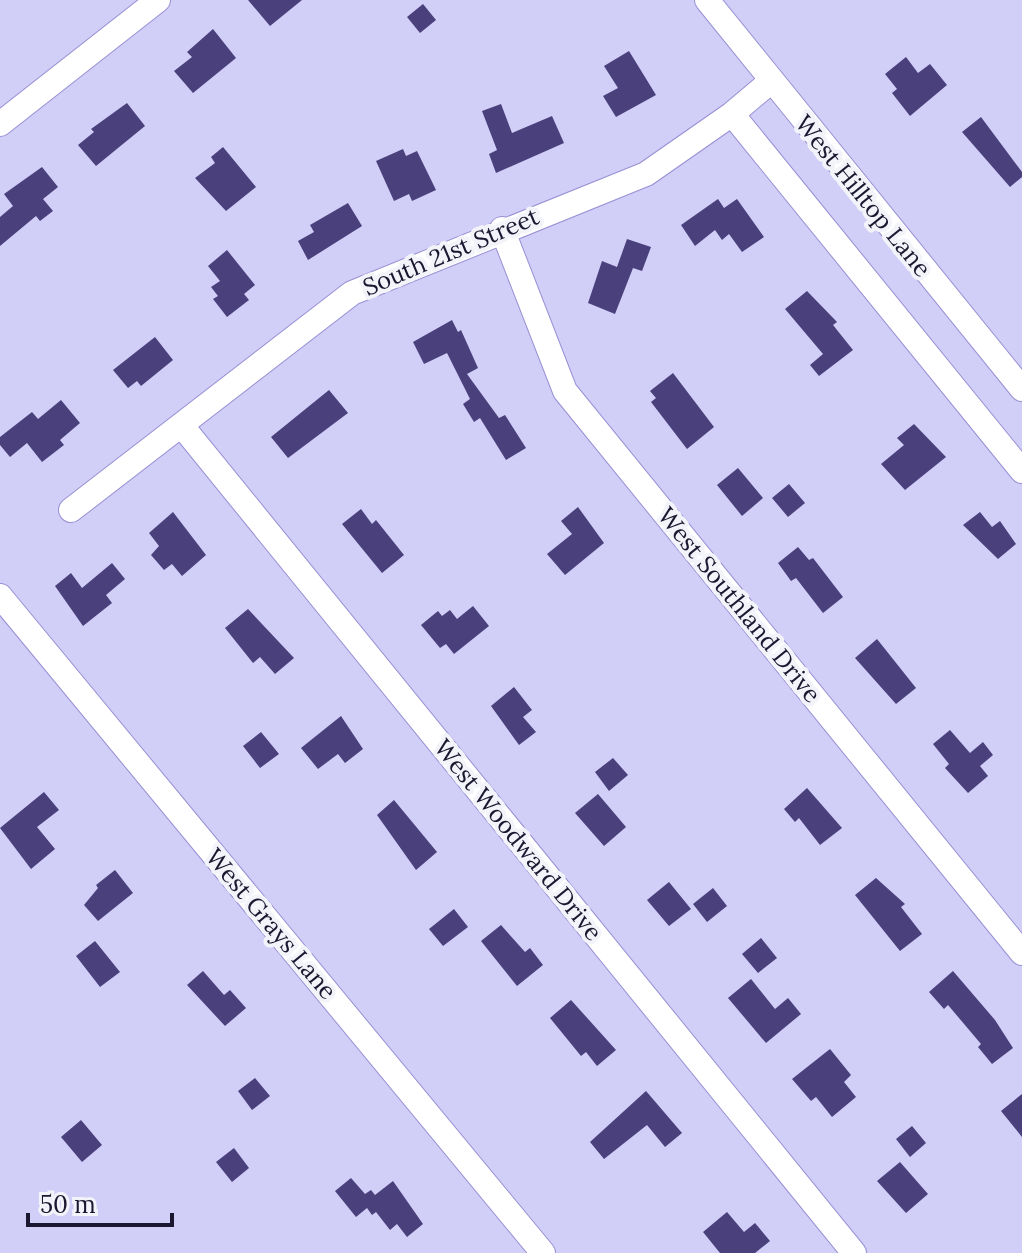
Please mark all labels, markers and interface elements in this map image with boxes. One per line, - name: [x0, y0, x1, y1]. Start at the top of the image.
- street label: West Hilltop Lane: [789, 108, 938, 283]
- street label: South 21st Street: [358, 200, 544, 303]
- street label: West Southland Drive: [651, 501, 828, 709]
- street label: West Woodward Drive: [428, 733, 609, 947]
- street label: West Grays Lane: [199, 842, 344, 1006]
- scale bar: [28, 1177, 172, 1227]
- text: 50 m: [40, 1189, 96, 1220]

